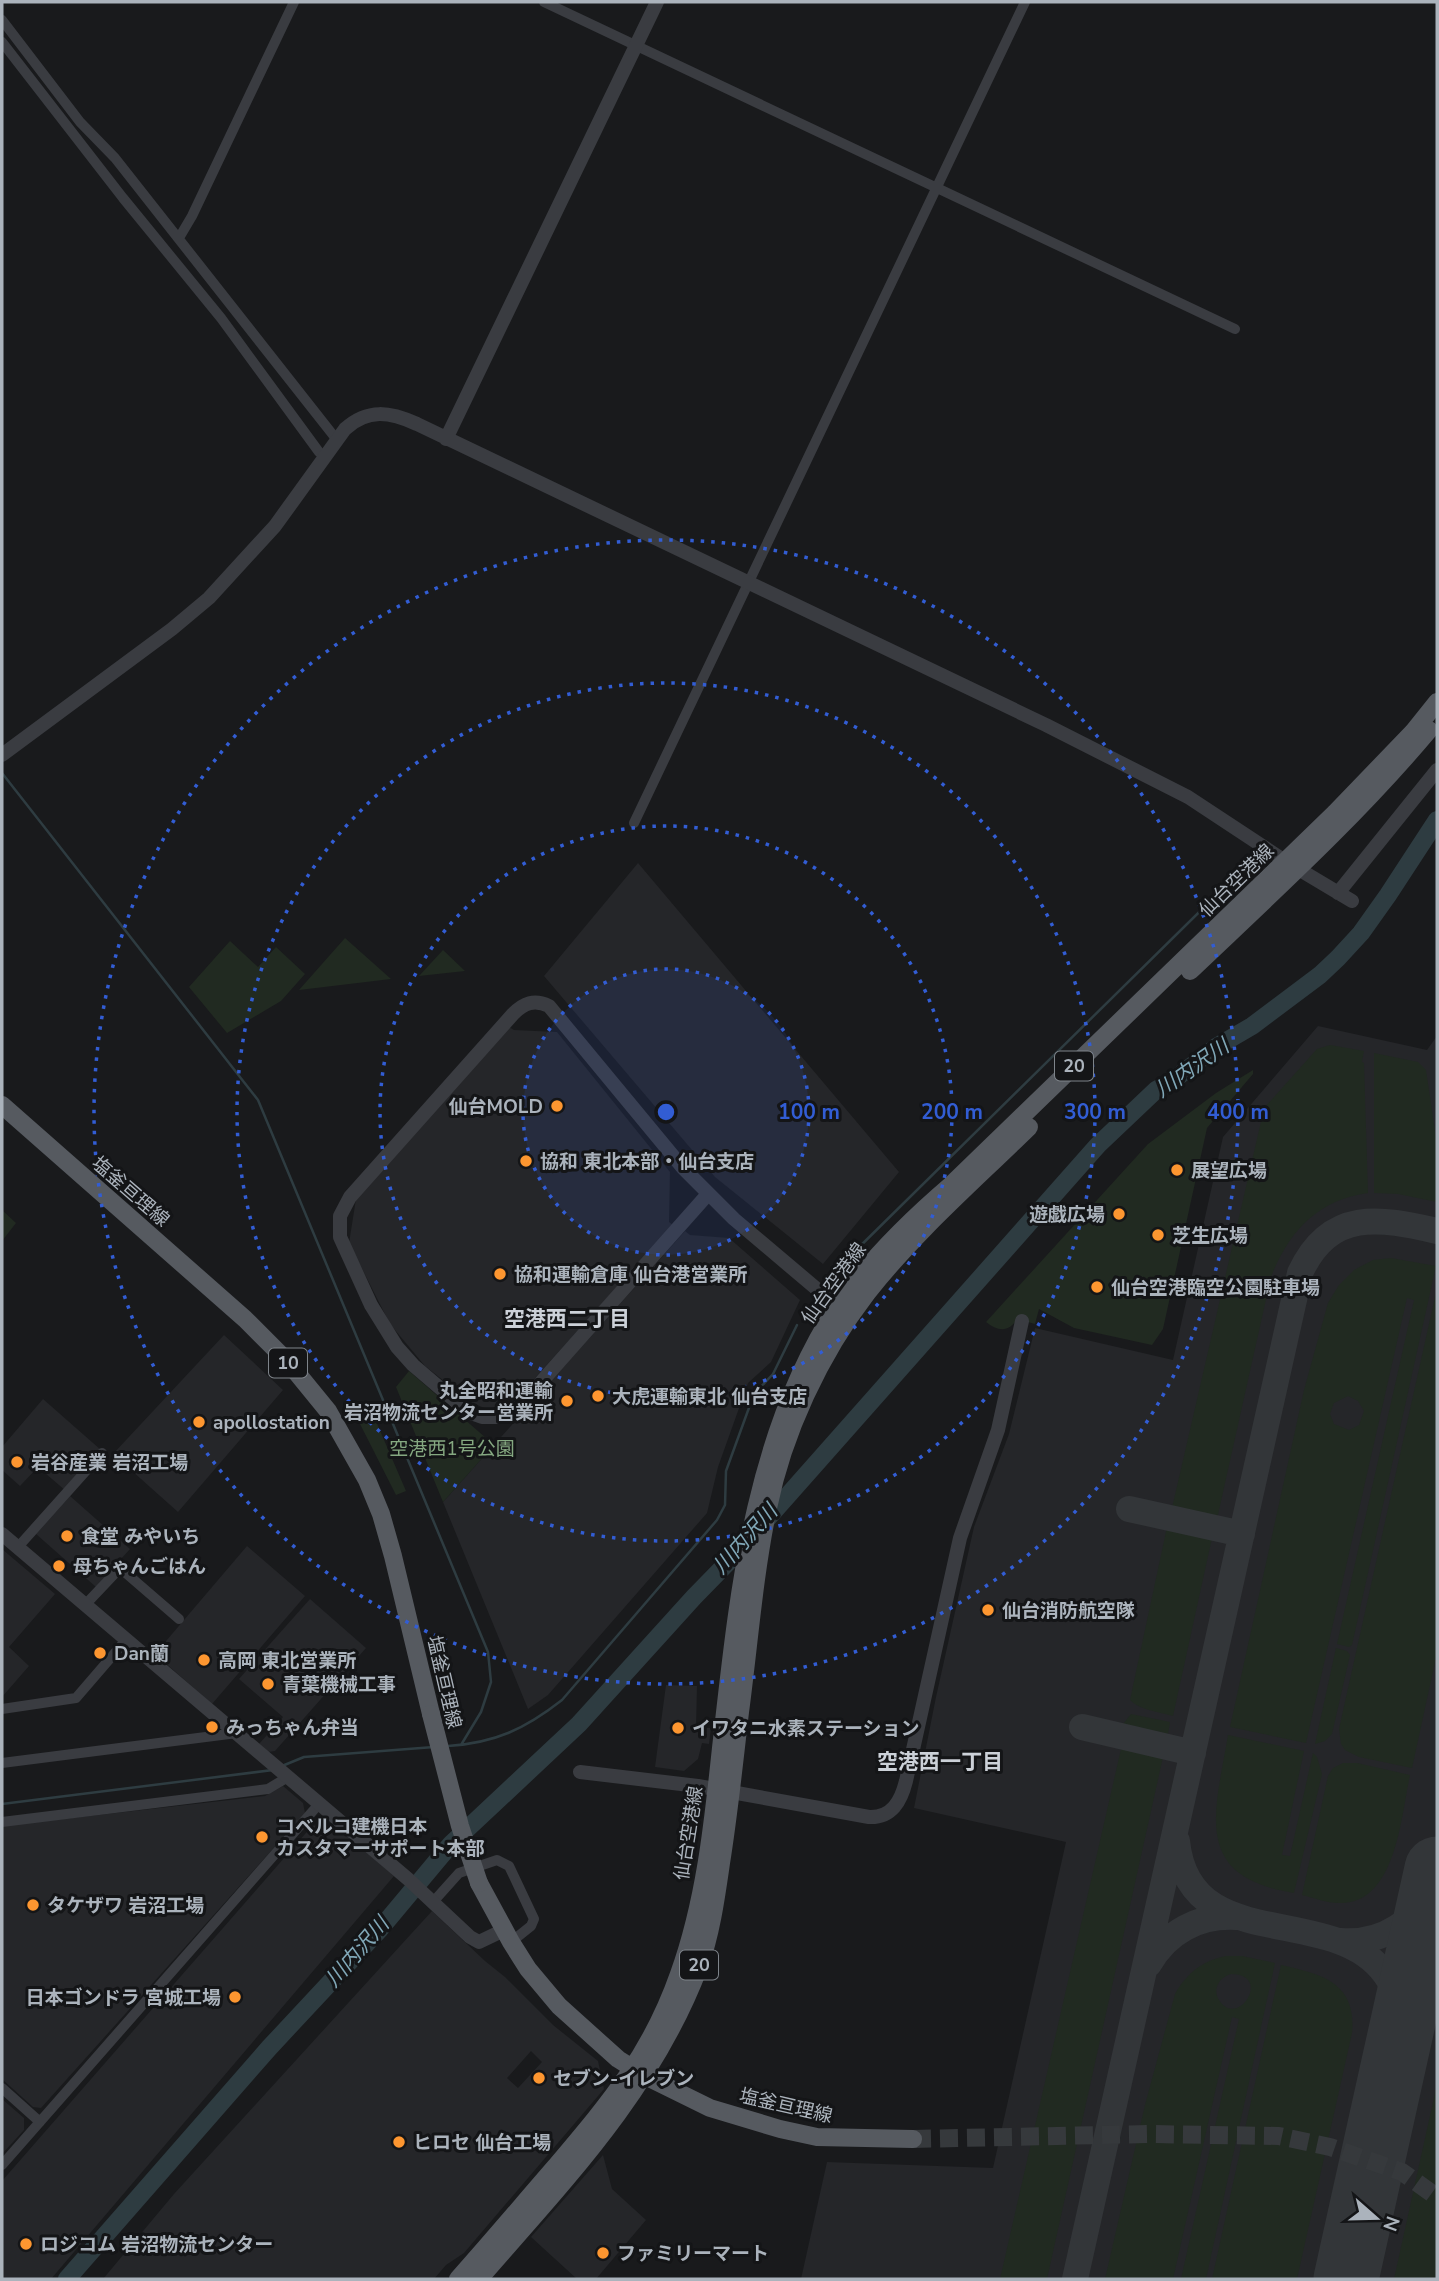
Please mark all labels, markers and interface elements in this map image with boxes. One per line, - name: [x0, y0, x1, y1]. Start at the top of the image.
- street label: 仙台空港線: [1193, 838, 1280, 923]
- water label: 川内沢川: [1150, 1031, 1236, 1104]
- road number: 20: [1055, 1051, 1093, 1080]
- place label: 仙台MOLD: [448, 1094, 543, 1120]
- marker: 仙台MOLD: [549, 1098, 565, 1114]
- text: 100 m: [778, 1098, 840, 1126]
- text: 200 m: [921, 1098, 983, 1126]
- text: 300 m: [1064, 1098, 1126, 1126]
- text: 400 m: [1207, 1098, 1269, 1126]
- centre of rings: [654, 1100, 678, 1124]
- place label: 協和 東北本部・仙台支店: [540, 1149, 754, 1175]
- street label: 塩釜亘理線: [86, 1151, 175, 1233]
- marker: 協和 東北本部・仙台支店: [518, 1153, 534, 1169]
- place label: 展望広場: [1191, 1158, 1267, 1184]
- marker: 展望広場: [1169, 1162, 1185, 1178]
- place label: 遊戯広場: [1029, 1202, 1105, 1228]
- marker: 遊戯広場: [1111, 1206, 1127, 1222]
- place label: 芝生広場: [1172, 1223, 1248, 1249]
- marker: 芝生広場: [1150, 1227, 1166, 1243]
- street label: 仙台空港線: [795, 1238, 872, 1330]
- place label: 協和運輸倉庫 仙台港営業所: [514, 1262, 747, 1288]
- marker: 協和運輸倉庫 仙台港営業所: [492, 1266, 508, 1282]
- place label: 仙台空港臨空公園駐車場: [1111, 1275, 1320, 1301]
- marker: 仙台空港臨空公園駐車場: [1089, 1279, 1105, 1295]
- district label: 空港西二丁目: [504, 1305, 630, 1333]
- road number: 10: [269, 1348, 307, 1378]
- place label: 丸全昭和運輸 岩沼物流センター営業所: [344, 1378, 553, 1426]
- place label: 大虎運輸東北 仙台支店: [612, 1384, 807, 1410]
- marker: 大虎運輸東北 仙台支店: [590, 1388, 606, 1404]
- marker: 丸全昭和運輸 岩沼物流センター営業所: [559, 1393, 575, 1409]
- place label: apollostation: [213, 1410, 330, 1436]
- marker: apollostation: [191, 1414, 207, 1430]
- park label: 空港西1号公園: [389, 1436, 515, 1462]
- place label: 岩谷産業 岩沼工場: [31, 1450, 188, 1476]
- marker: 岩谷産業 岩沼工場: [9, 1454, 25, 1470]
- water label: 川内沢川: [706, 1497, 785, 1580]
- place label: 食堂 みやいち: [81, 1524, 200, 1550]
- marker: 食堂 みやいち: [59, 1528, 75, 1544]
- place label: 母ちゃんごはん: [73, 1554, 206, 1580]
- marker: 母ちゃんごはん: [51, 1558, 67, 1574]
- place label: 仙台消防航空隊: [1002, 1598, 1135, 1624]
- marker: 仙台消防航空隊: [980, 1602, 996, 1618]
- street label: 塩釜亘理線: [421, 1633, 467, 1731]
- place label: Dan蘭: [114, 1641, 169, 1667]
- marker: Dan蘭: [92, 1645, 108, 1661]
- place label: 高岡 東北営業所: [218, 1648, 356, 1674]
- marker: 高岡 東北営業所: [196, 1652, 212, 1668]
- place label: 青葉機械工事: [282, 1672, 396, 1698]
- marker: 青葉機械工事: [260, 1676, 276, 1692]
- place label: みっちゃん弁当: [226, 1715, 359, 1741]
- place label: イワタニ水素ステーション: [692, 1716, 920, 1742]
- marker: みっちゃん弁当: [204, 1719, 220, 1735]
- marker: イワタニ水素ステーション: [670, 1720, 686, 1736]
- district label: 空港西一丁目: [877, 1748, 1003, 1776]
- street label: 仙台空港線: [669, 1784, 709, 1882]
- place label: コベルコ建機日本 カスタマーサポート本部: [276, 1814, 485, 1862]
- marker: コベルコ建機日本 カスタマーサポート本部: [254, 1829, 270, 1845]
- place label: タケザワ 岩沼工場: [47, 1893, 204, 1919]
- marker: タケザワ 岩沼工場: [25, 1897, 41, 1913]
- water label: 川内沢川: [319, 1910, 396, 1993]
- road number: 20: [680, 1951, 718, 1980]
- place label: 日本ゴンドラ 宮城工場: [26, 1985, 221, 2011]
- marker: 日本ゴンドラ 宮城工場: [227, 1989, 243, 2005]
- place label: セブン-イレブン: [553, 2066, 694, 2092]
- marker: セブン-イレブン: [531, 2070, 547, 2086]
- street label: 塩釜亘理線: [737, 2083, 835, 2129]
- place label: ヒロセ 仙台工場: [413, 2130, 551, 2156]
- marker: ヒロセ 仙台工場: [391, 2134, 407, 2150]
- north arrow: [1341, 2183, 1411, 2253]
- text: N: [1376, 2212, 1406, 2235]
- place label: ロジコム 岩沼物流センター: [40, 2232, 273, 2258]
- marker: ロジコム 岩沼物流センター: [18, 2236, 34, 2252]
- place label: ファミリーマート: [617, 2241, 769, 2267]
- marker: ファミリーマート: [595, 2245, 611, 2261]

